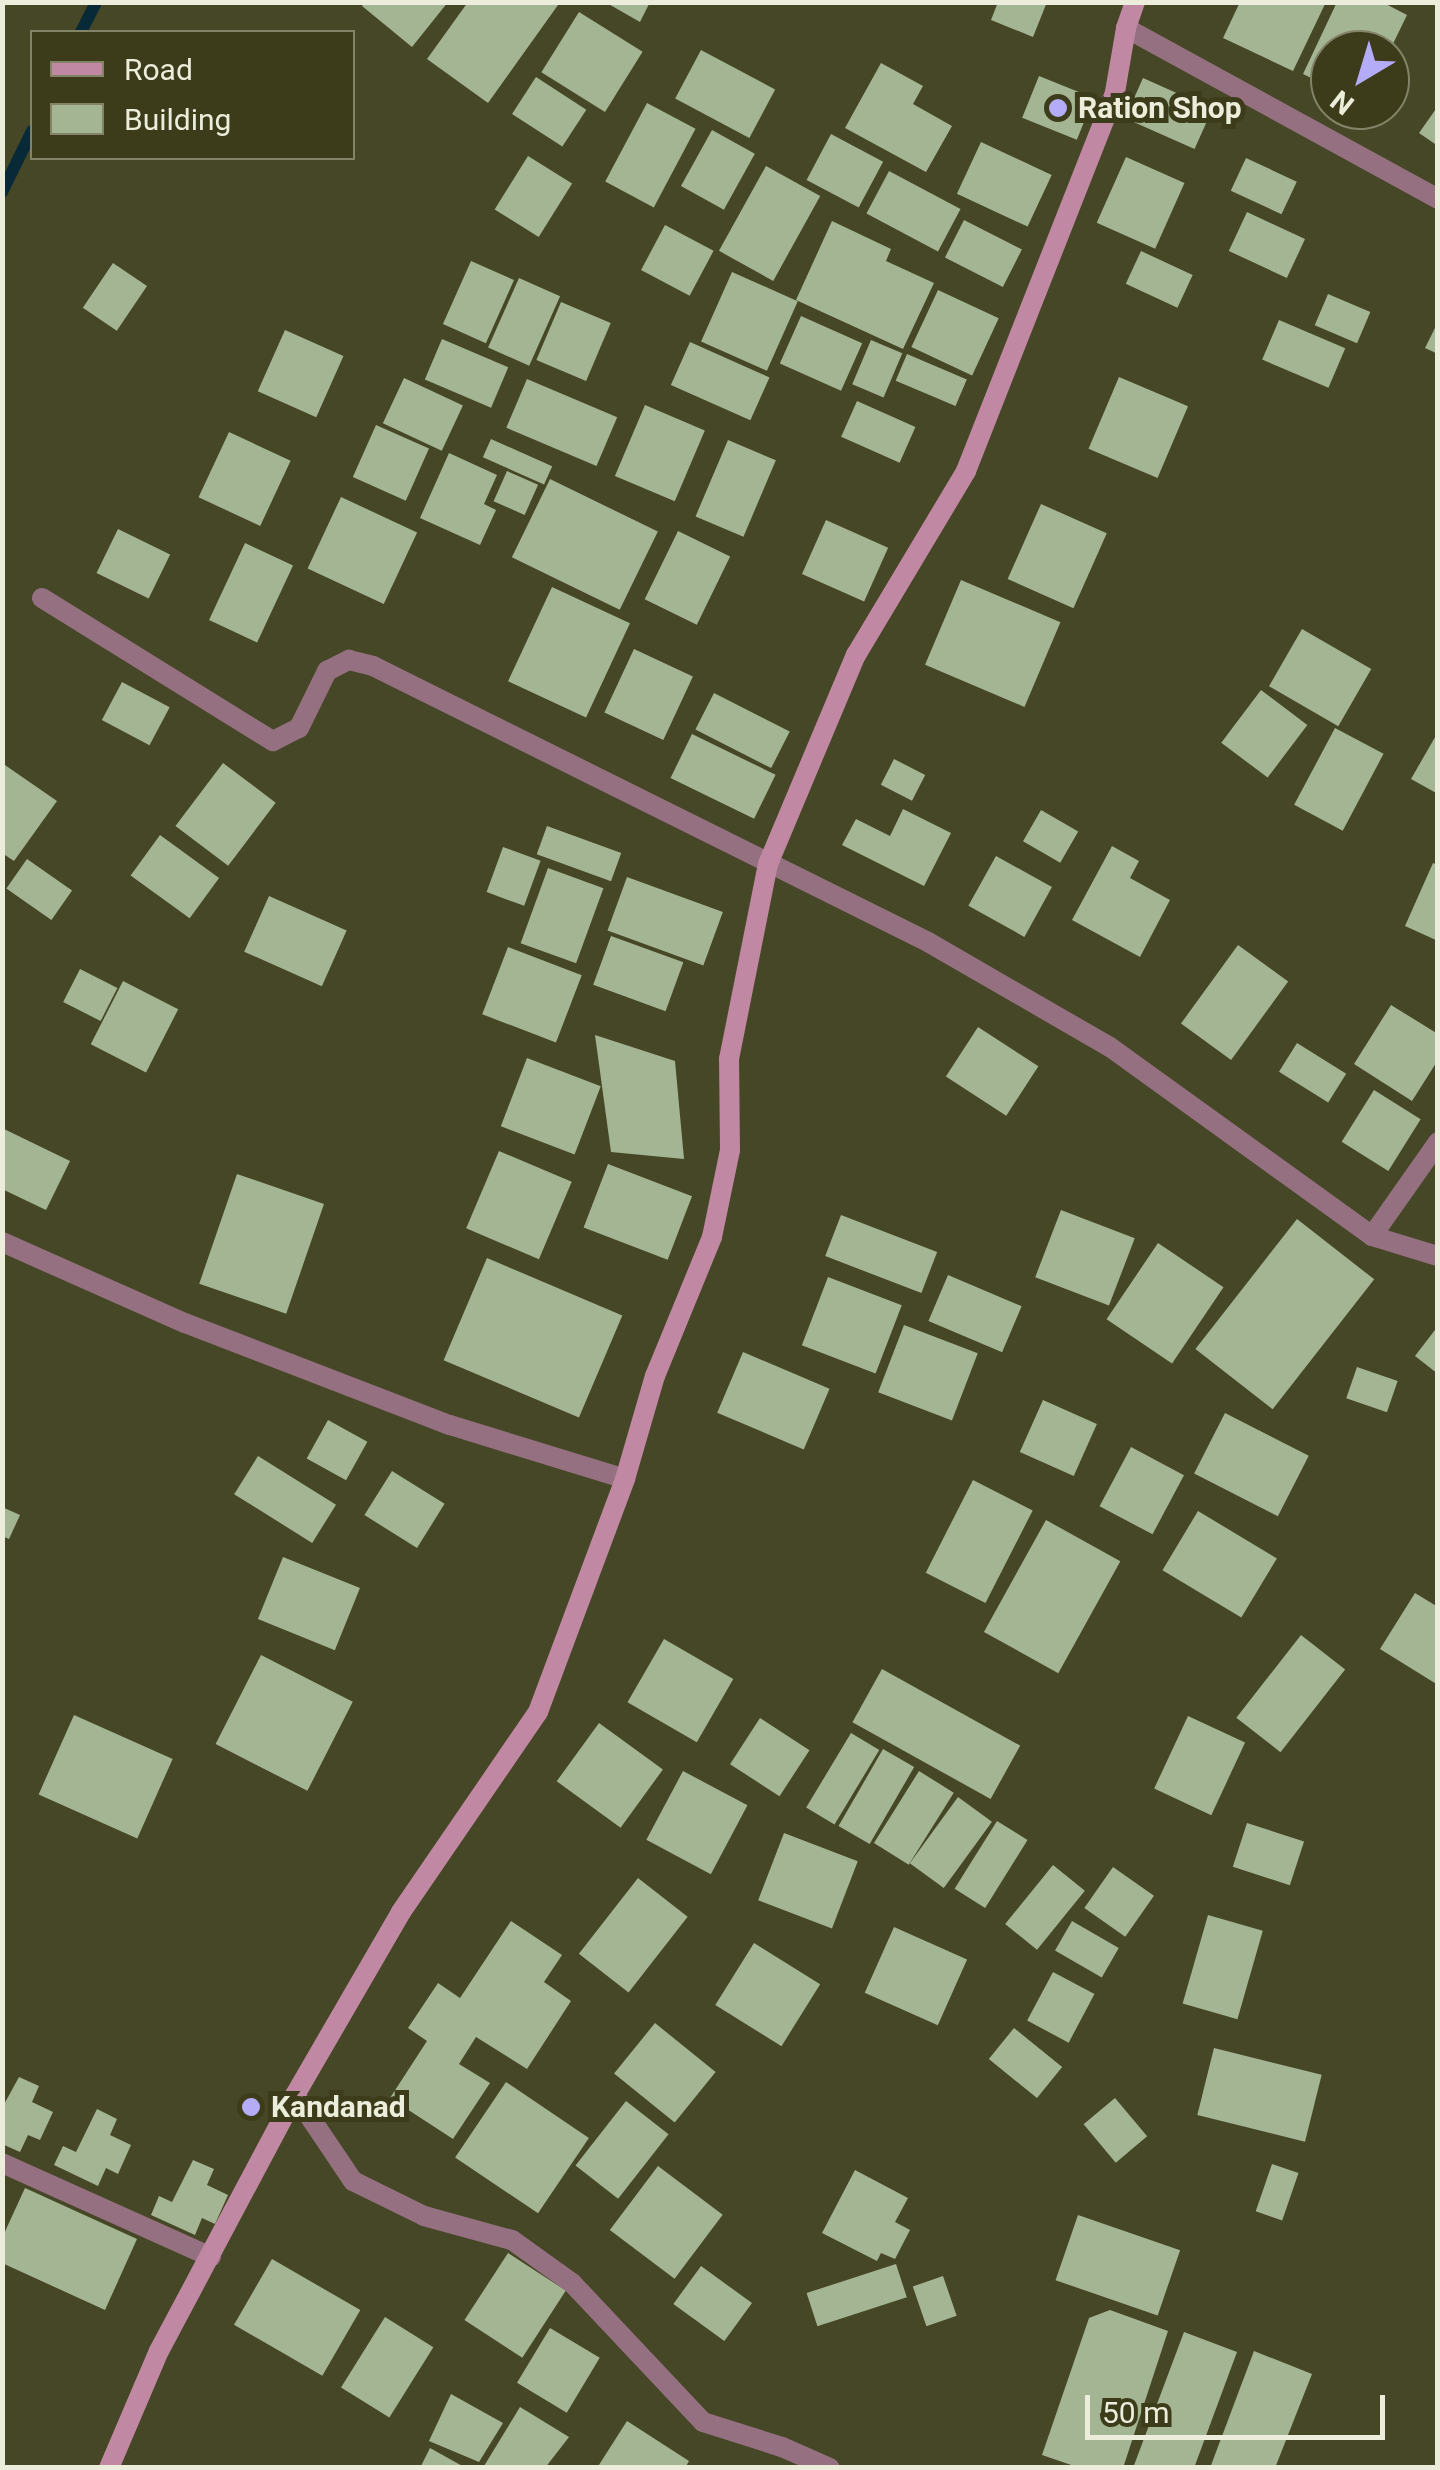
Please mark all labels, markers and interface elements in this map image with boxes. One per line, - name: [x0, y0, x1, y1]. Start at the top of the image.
- legend: [30, 30, 355, 160]
- north arrow: [1310, 30, 1410, 130]
- text: Road: [124, 52, 193, 87]
- text: N: [1325, 83, 1360, 122]
- place label: Ration Shop: [1078, 90, 1242, 126]
- marker: Ration Shop: [1047, 97, 1069, 119]
- text: Building: [124, 102, 231, 137]
- place label: Kandanad: [271, 2089, 406, 2125]
- marker: Kandanad: [240, 2096, 262, 2118]
- scale bar: [1090, 2375, 1390, 2437]
- text: 50 m: [1102, 2395, 1169, 2430]

